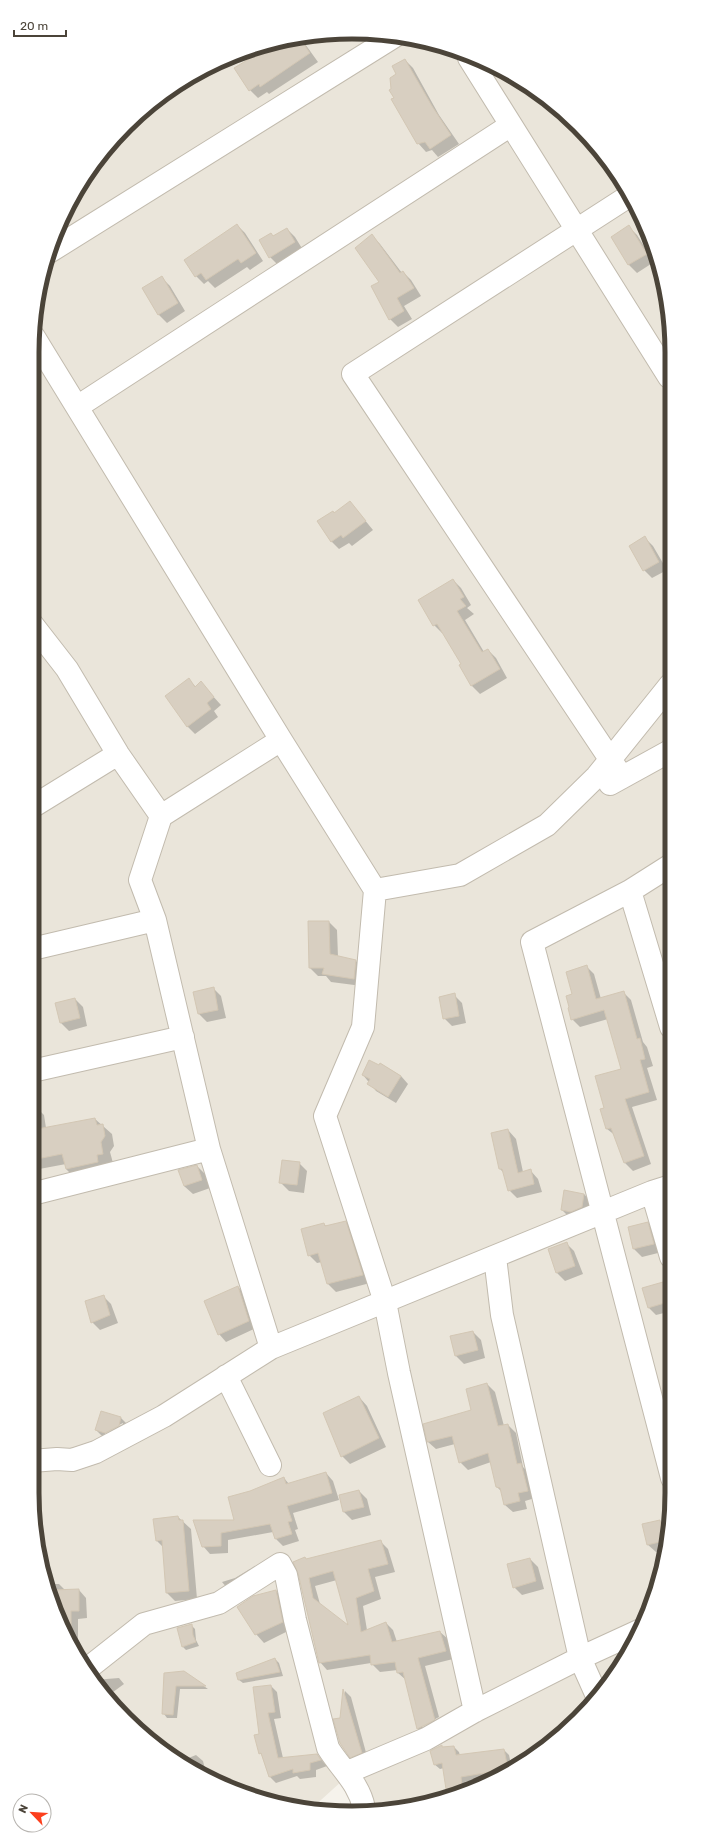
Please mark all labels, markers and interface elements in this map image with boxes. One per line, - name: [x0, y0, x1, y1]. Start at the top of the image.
- scale bar: [14, 12, 66, 38]
- text: 20 m: [20, 19, 48, 33]
- north arrow: [12, 1793, 52, 1833]
- text: N: [16, 1803, 31, 1815]

